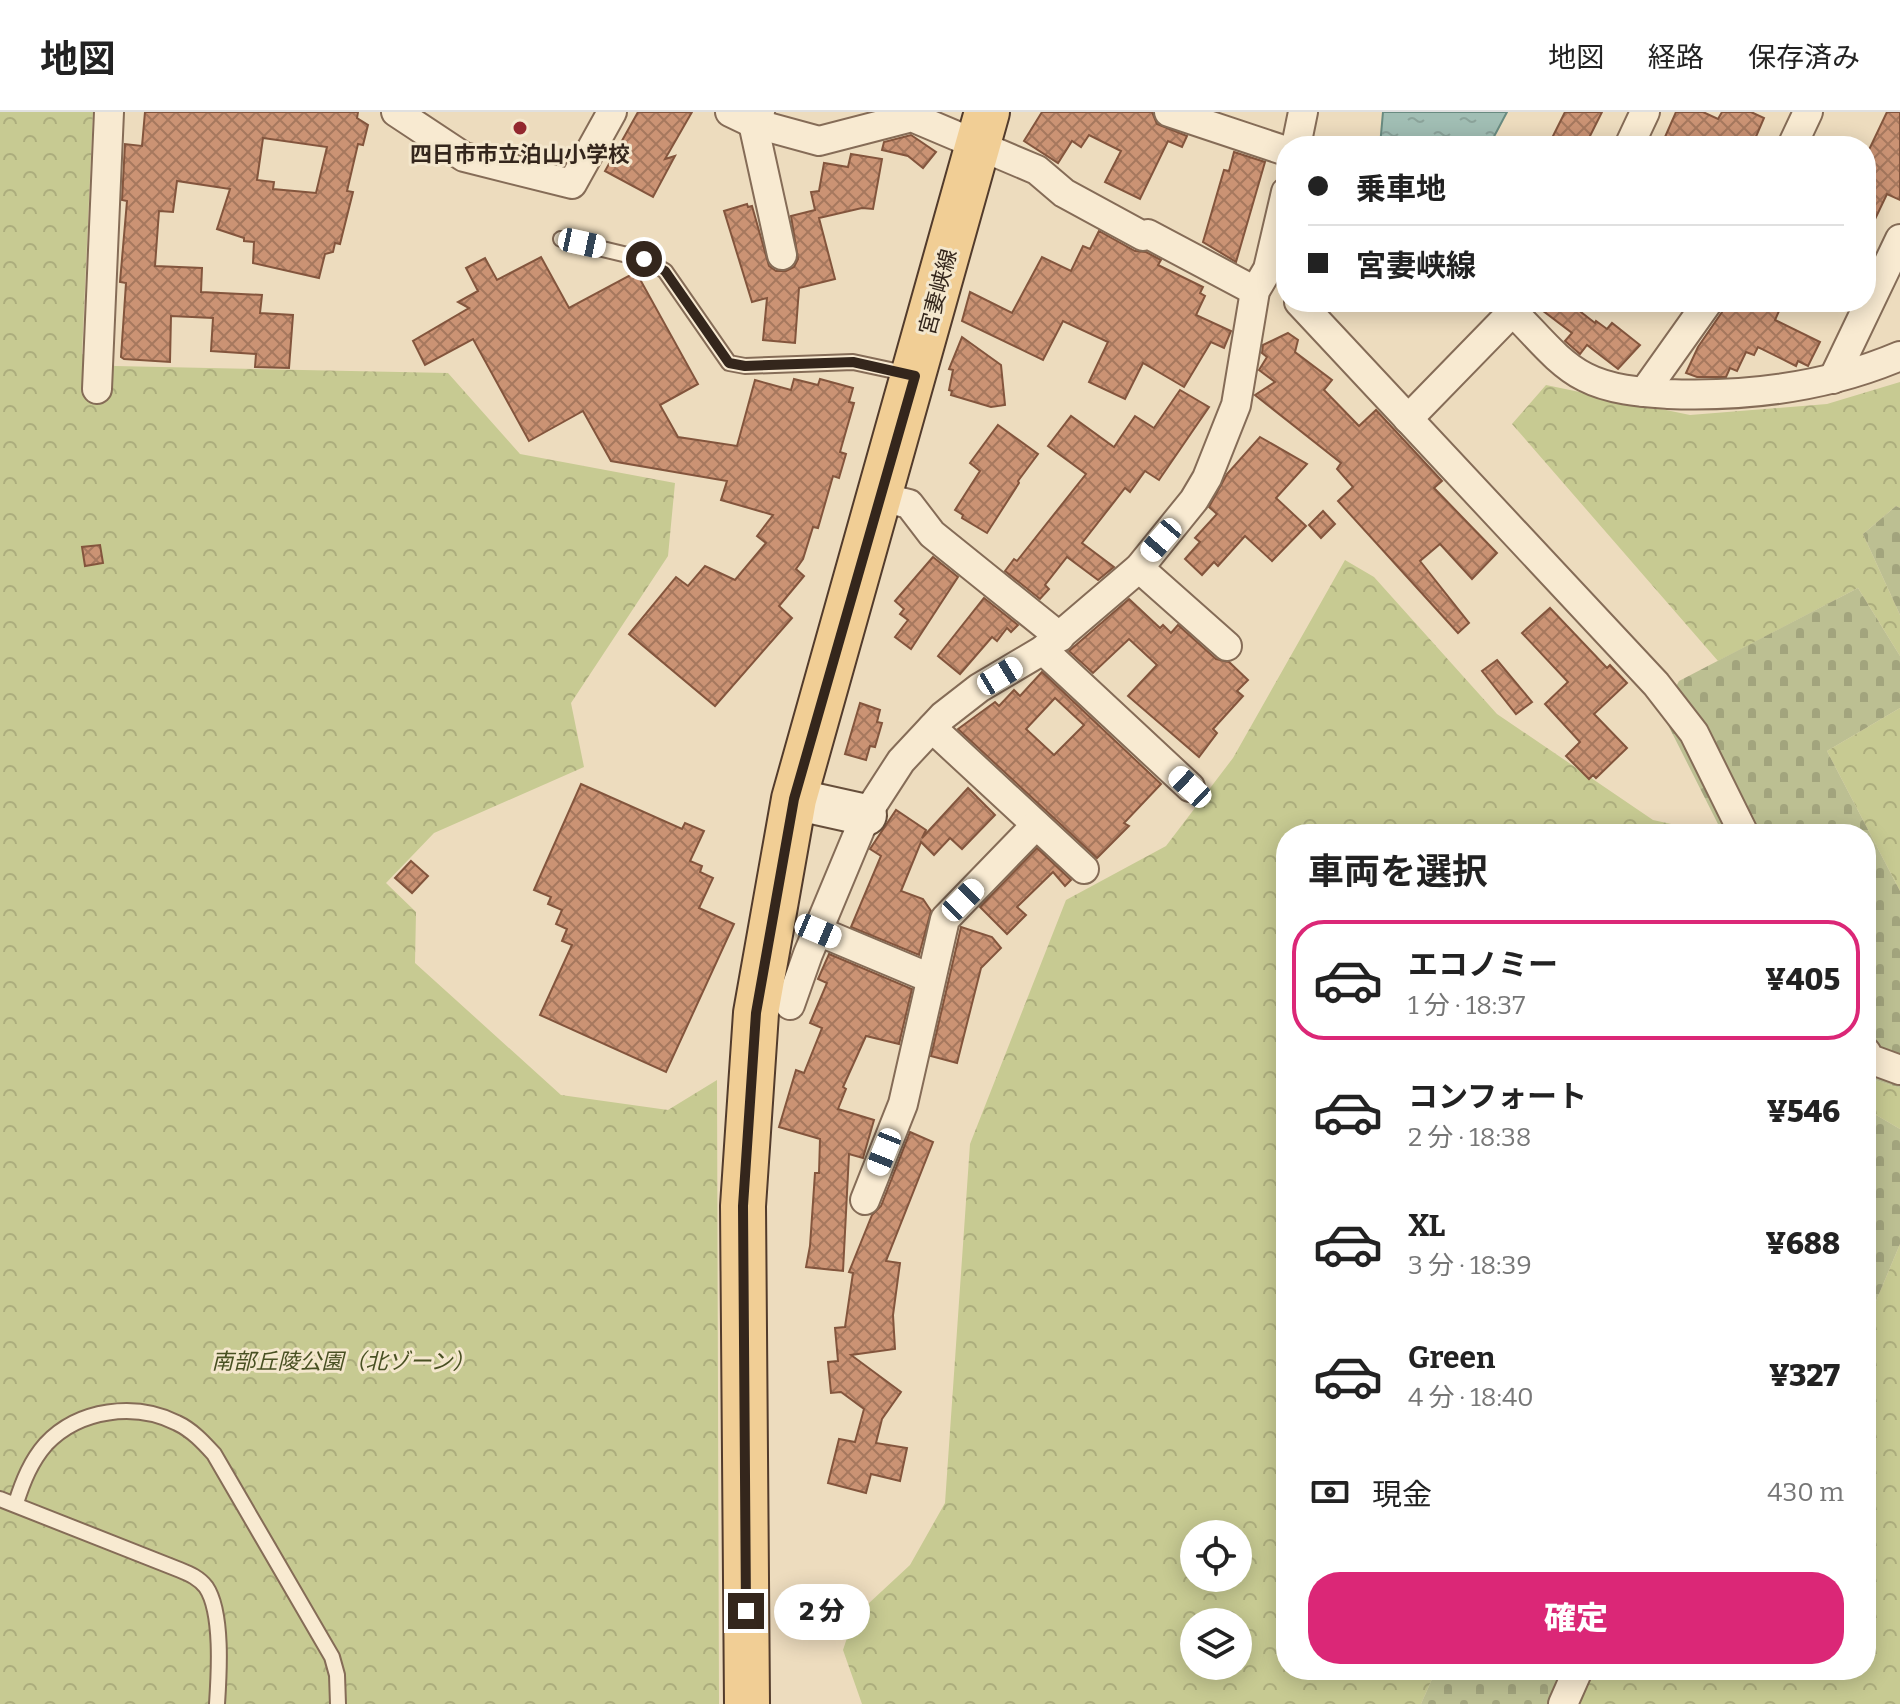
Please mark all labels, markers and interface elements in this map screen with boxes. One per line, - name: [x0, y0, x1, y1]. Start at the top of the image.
- text: 地図: [40, 36, 116, 82]
- text: 地図: [1548, 41, 1604, 74]
- text: 経路: [1648, 41, 1704, 74]
- text: 保存済み: [1748, 41, 1860, 74]
- marker: 四日市市立泊山小学校: [511, 119, 529, 137]
- place label: 四日市市立泊山小学校: [410, 141, 630, 168]
- text: 乗車地: [1356, 171, 1446, 207]
- car: [556, 226, 608, 260]
- route start: [626, 241, 662, 277]
- street label: 宮妻峡線: [914, 246, 962, 338]
- text: 宮妻峡線: [1356, 248, 1476, 284]
- car: [1136, 514, 1186, 566]
- car: [973, 653, 1027, 699]
- car: [1164, 762, 1216, 812]
- text: 車両を選択: [1308, 850, 1488, 894]
- car: [938, 875, 988, 925]
- car: [791, 911, 845, 951]
- icon: car: [1312, 944, 1384, 1016]
- text: エコノミー: [1408, 947, 1558, 983]
- text: ¥405: [1765, 962, 1840, 998]
- text: 1 分 · 18:37: [1408, 990, 1525, 1021]
- icon: car: [1312, 1076, 1384, 1148]
- text: コンフォート: [1408, 1079, 1587, 1115]
- text: ¥546: [1767, 1094, 1840, 1130]
- text: 2 分 · 18:38: [1408, 1122, 1531, 1153]
- car: [864, 1125, 904, 1179]
- icon: car: [1312, 1208, 1384, 1280]
- text: XL: [1408, 1208, 1445, 1244]
- text: ¥688: [1766, 1226, 1840, 1262]
- text: 3 分 · 18:39: [1408, 1250, 1532, 1281]
- icon: car: [1312, 1340, 1384, 1412]
- text: Green: [1408, 1340, 1495, 1376]
- park label: 南部丘陵公園（北ゾーン）: [212, 1348, 474, 1375]
- text: ¥327: [1769, 1358, 1840, 1394]
- text: 4 分 · 18:40: [1408, 1382, 1534, 1413]
- icon: cash: [1308, 1470, 1352, 1514]
- text: 現金: [1372, 1477, 1432, 1513]
- text: 430 m: [1767, 1477, 1844, 1508]
- map controls: [1180, 1520, 1252, 1680]
- button: locate: [1180, 1520, 1252, 1592]
- button: 確定: [1308, 1572, 1844, 1664]
- callout: 2 分: [774, 1583, 870, 1639]
- route end: [728, 1593, 764, 1629]
- text: 2 分: [799, 1596, 845, 1627]
- button: layers: [1180, 1608, 1252, 1680]

